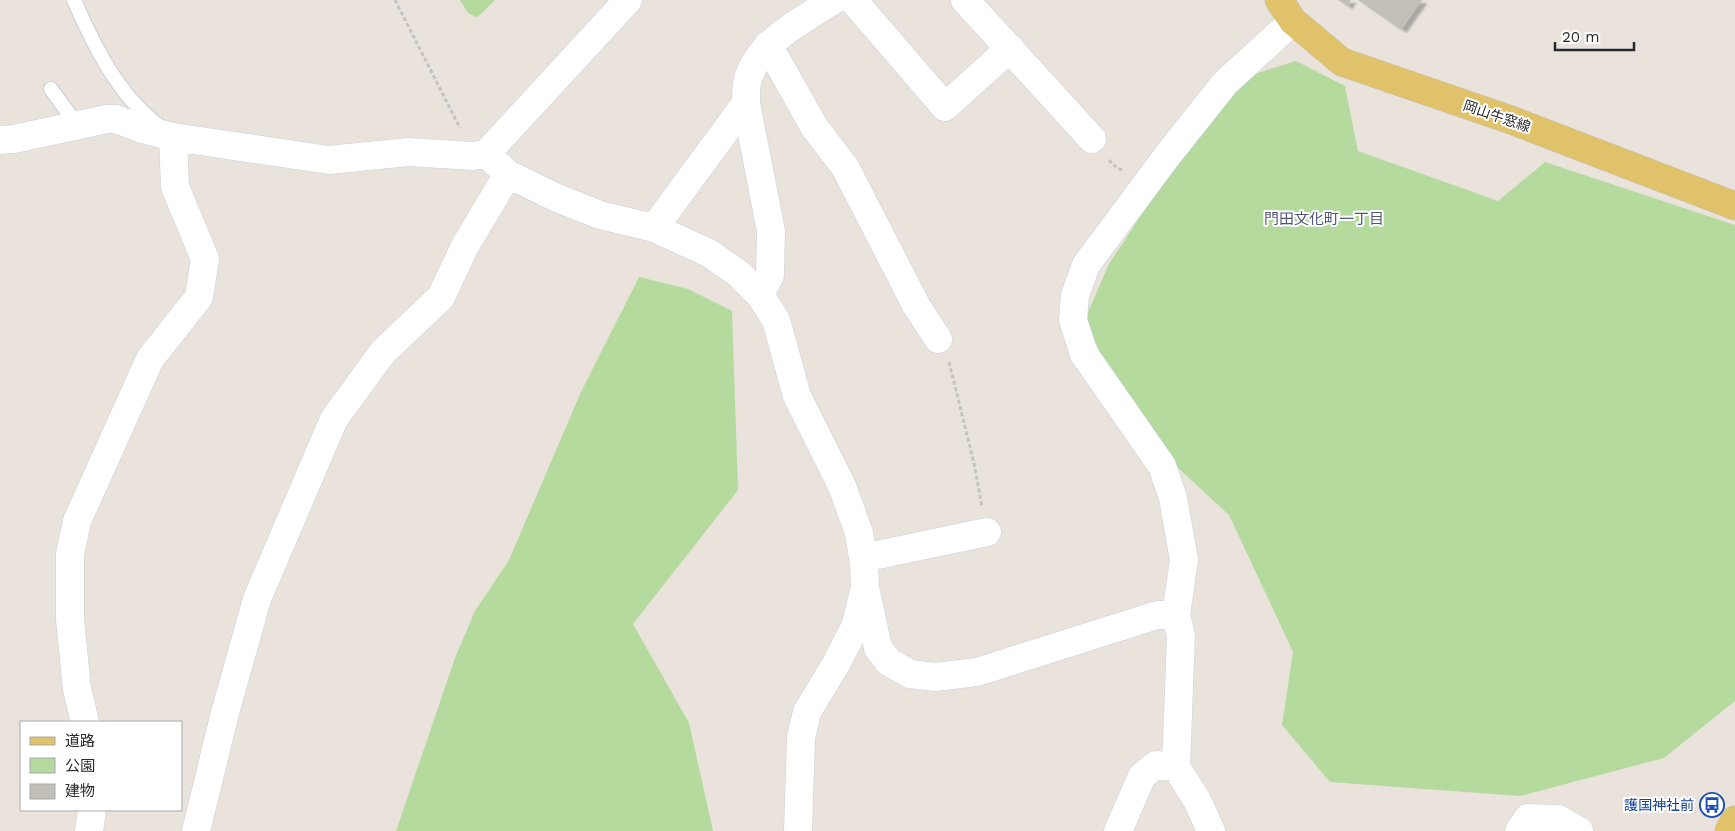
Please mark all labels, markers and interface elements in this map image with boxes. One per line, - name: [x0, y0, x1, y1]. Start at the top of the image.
- scale bar: [1555, 20, 1634, 52]
- text: 20 m: [1562, 28, 1600, 46]
- street label: 岡山牛窓線: [1461, 97, 1533, 135]
- district label: 門田文化町一丁目: [1264, 210, 1384, 228]
- legend: [20, 721, 182, 811]
- text: 道路: [65, 732, 95, 750]
- text: 公園: [65, 757, 95, 775]
- text: 建物: [65, 782, 95, 800]
- bus stop icon: 護国神社前: [1699, 792, 1725, 818]
- place label: 護国神社前: [1624, 797, 1694, 813]

